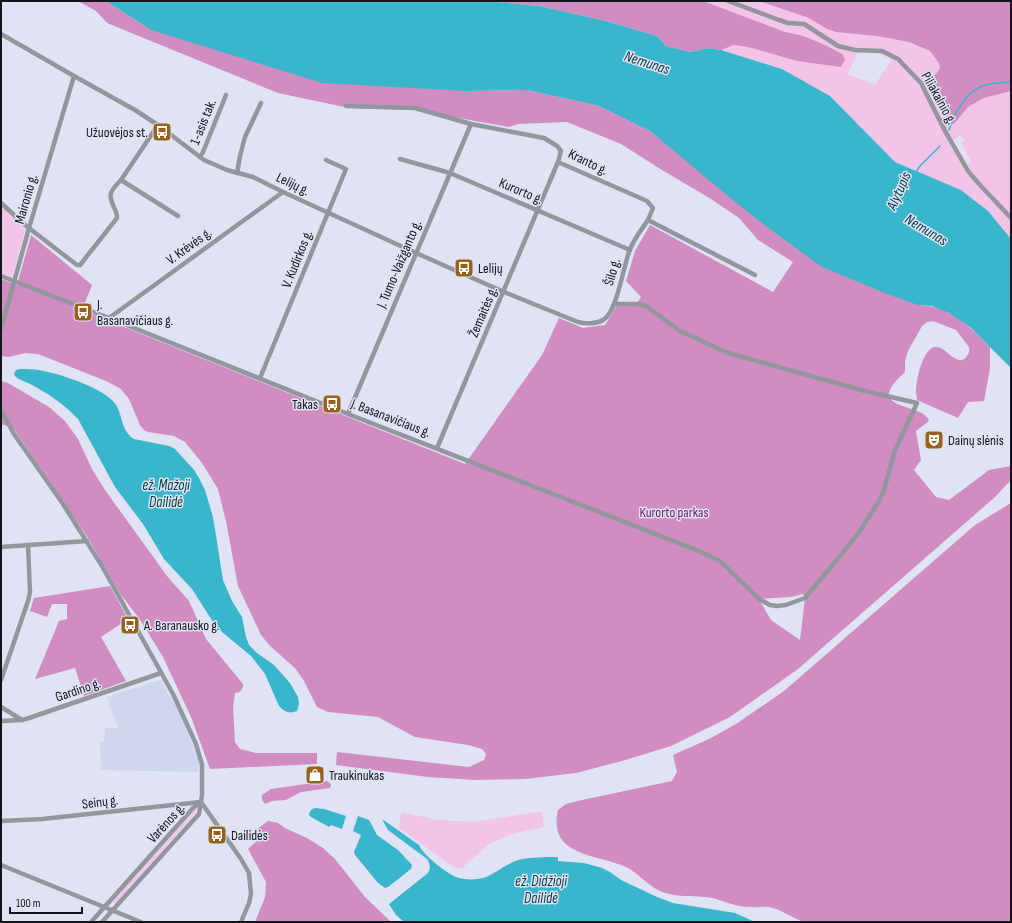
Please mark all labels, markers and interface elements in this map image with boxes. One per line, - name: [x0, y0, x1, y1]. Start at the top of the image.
- water label: Nemunas: [622, 47, 673, 79]
- street label: Piliakalnio g.: [918, 69, 960, 127]
- street label: 1-asis tak.: [186, 97, 220, 147]
- bus stop icon: Užuovėjos st.: [151, 121, 173, 143]
- place label: Užuovėjos st.: [86, 124, 148, 141]
- street label: Kranto g.: [565, 145, 611, 179]
- water label: Alytupis: [882, 168, 916, 214]
- street label: Lelijų g.: [274, 169, 312, 199]
- street label: Maironio g.: [11, 172, 41, 226]
- street label: Kurorto g.: [496, 174, 546, 208]
- water label: Nemunas: [901, 210, 951, 251]
- street label: J. Tumo-Vaižganto g.: [372, 217, 425, 311]
- street label: V. Krėvės g.: [163, 224, 215, 268]
- street label: V. Kudirkos g.: [278, 228, 316, 290]
- street label: Šilo g.: [600, 256, 624, 288]
- bus stop icon: Lelijų: [453, 257, 475, 279]
- place label: Lelijų: [478, 260, 503, 277]
- street label: Žemaitės g.: [465, 284, 501, 340]
- place label: J. Basanavičiaus g.: [96, 296, 173, 329]
- bus stop icon: J. Basanavičiaus g.: [72, 301, 94, 323]
- bus stop icon: Takas: [321, 393, 343, 415]
- street label: J. Basanavičiaus g.: [348, 395, 433, 441]
- place label: Takas: [292, 396, 318, 413]
- theatre icon: Dainų slėnis: [923, 429, 945, 451]
- place label: Dainų slėnis: [948, 432, 1004, 449]
- water label: ež. Mažoji Dailidė: [142, 476, 191, 512]
- park label: Kurorto parkas: [640, 504, 708, 521]
- bus stop icon: A. Baranausko g.: [119, 614, 141, 636]
- place label: A. Baranausko g.: [143, 617, 219, 634]
- street label: Gardino g.: [53, 674, 103, 706]
- shop icon: Traukinukas: [304, 764, 326, 786]
- place label: Traukinukas: [329, 767, 384, 784]
- street label: Seinų g.: [81, 791, 119, 813]
- street label: Varėnos g.: [144, 799, 188, 847]
- bus stop icon: Dailidės: [206, 824, 228, 846]
- place label: Dailidės: [231, 827, 268, 844]
- water label: ež. Didžioji Dailidė: [515, 872, 568, 908]
- scale bar: [10, 889, 82, 915]
- text: 100 m: [16, 896, 41, 911]

